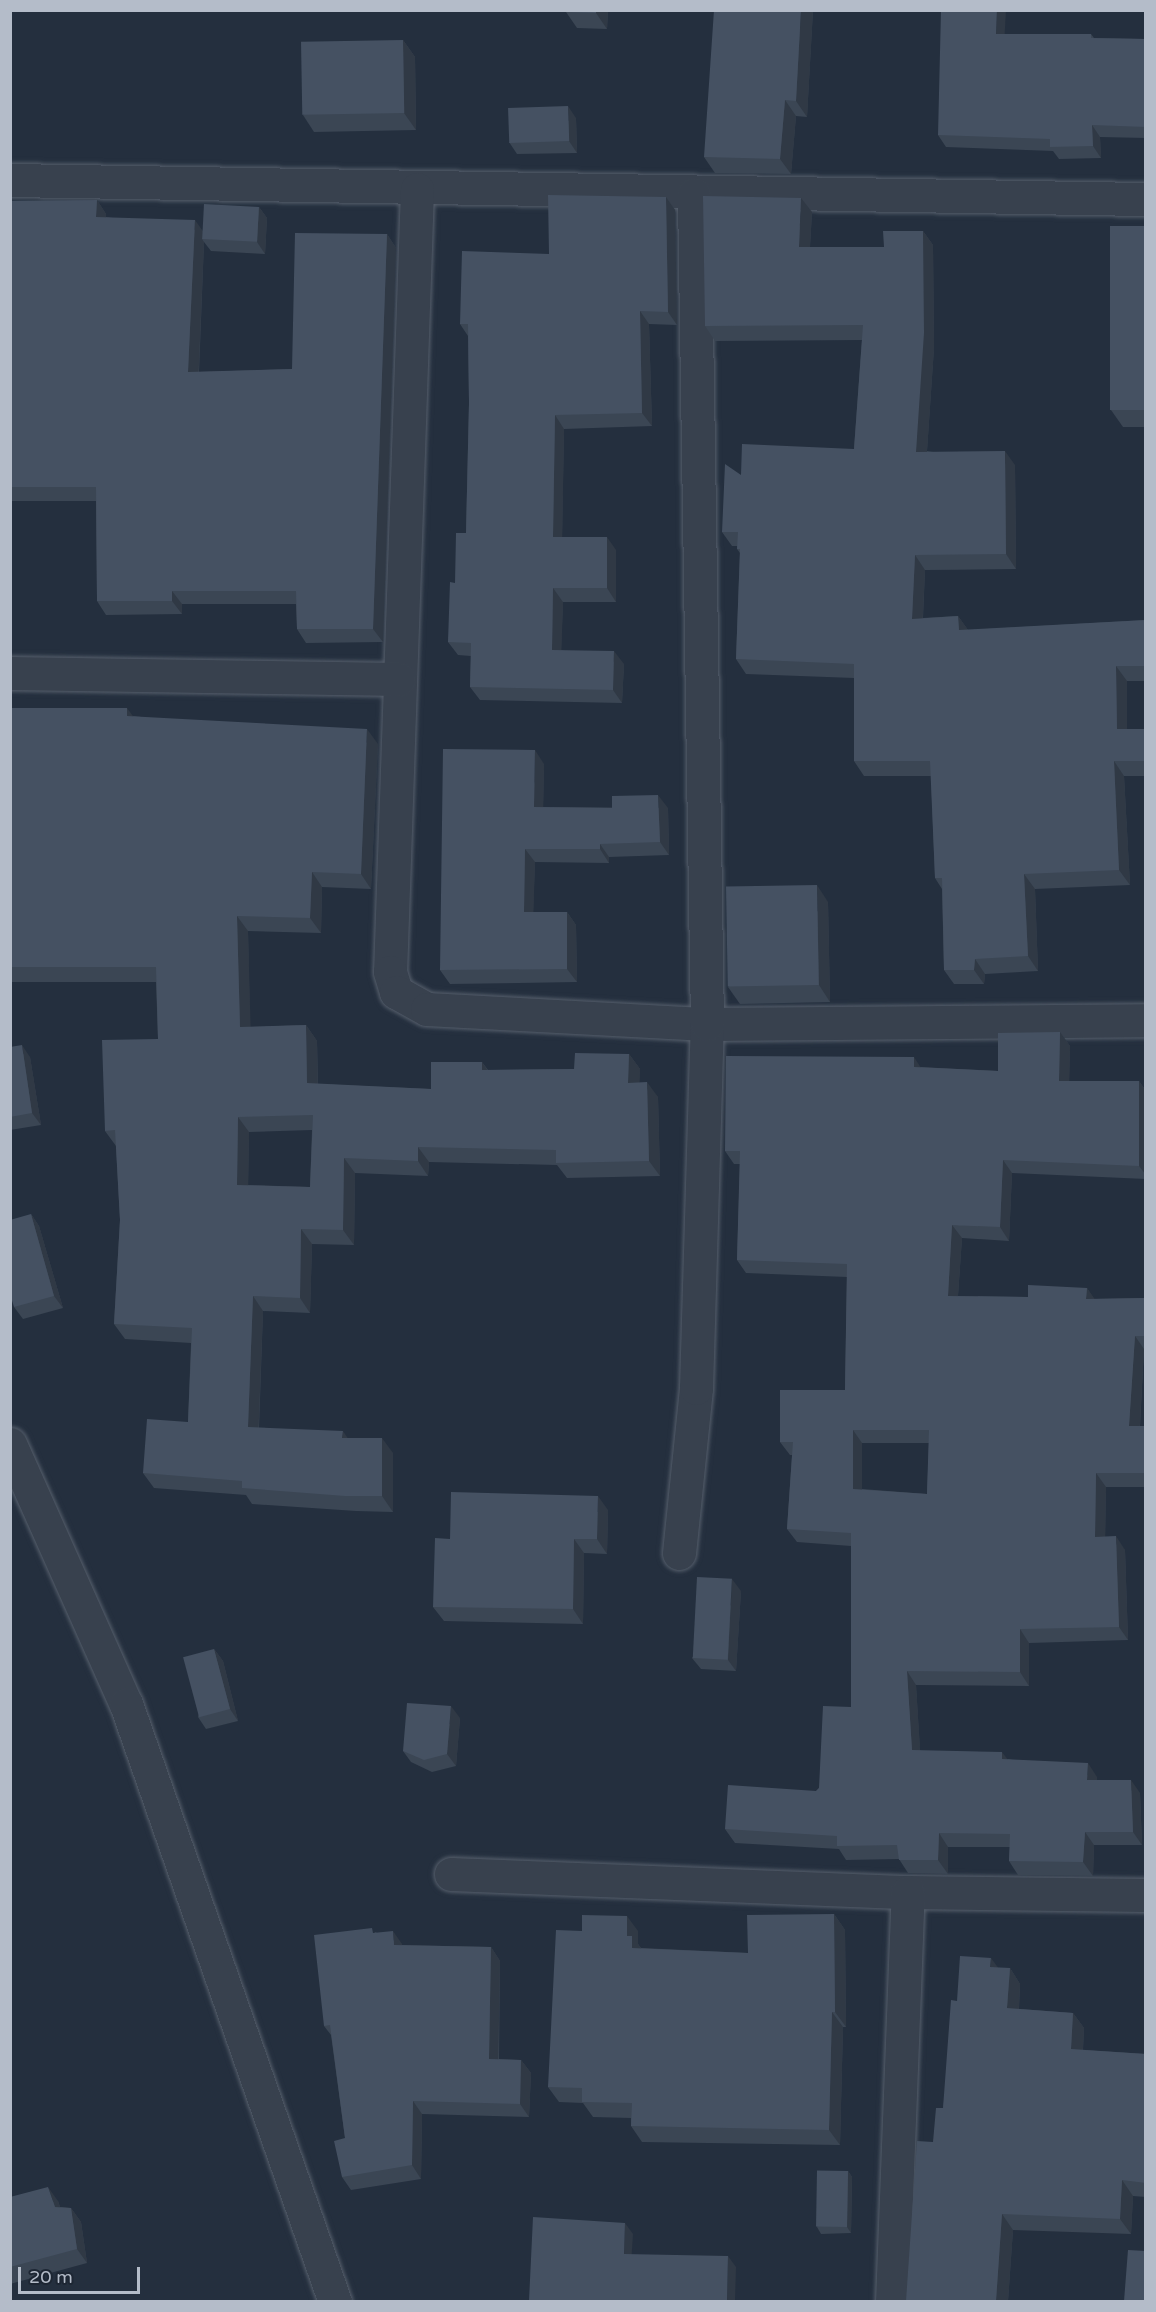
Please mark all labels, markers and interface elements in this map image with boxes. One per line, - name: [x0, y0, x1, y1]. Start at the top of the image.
- scale bar: [21, 2255, 142, 2293]
- text: 20 m: [29, 2266, 73, 2288]

